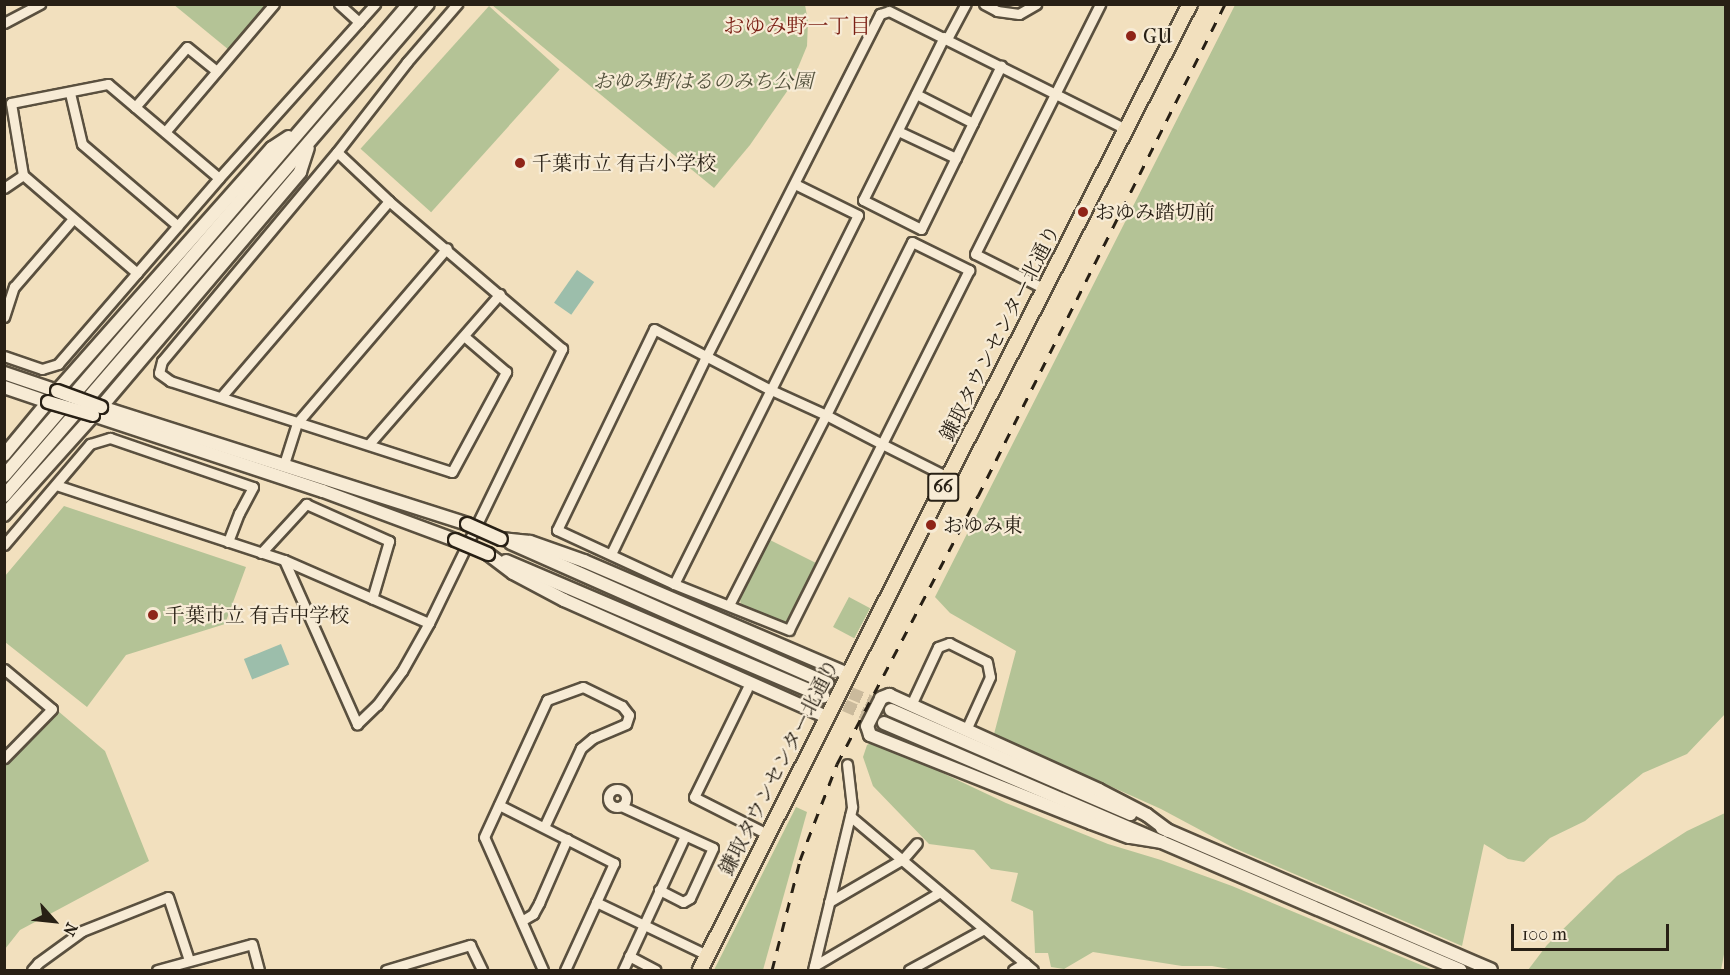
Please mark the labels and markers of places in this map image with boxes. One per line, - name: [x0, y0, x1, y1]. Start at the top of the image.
- place label: GU: [1143, 24, 1173, 48]
- marker: GU: [1124, 29, 1138, 43]
- place label: 千葉市立 有吉小学校: [532, 151, 716, 175]
- marker: 千葉市立 有吉小学校: [513, 156, 527, 170]
- place label: おゆみ踏切前: [1095, 200, 1215, 224]
- marker: おゆみ踏切前: [1076, 205, 1090, 219]
- place label: おゆみ東: [943, 513, 1023, 537]
- marker: おゆみ東: [924, 518, 938, 532]
- place label: 千葉市立 有吉中学校: [165, 603, 349, 627]
- marker: 千葉市立 有吉中学校: [146, 608, 160, 622]

